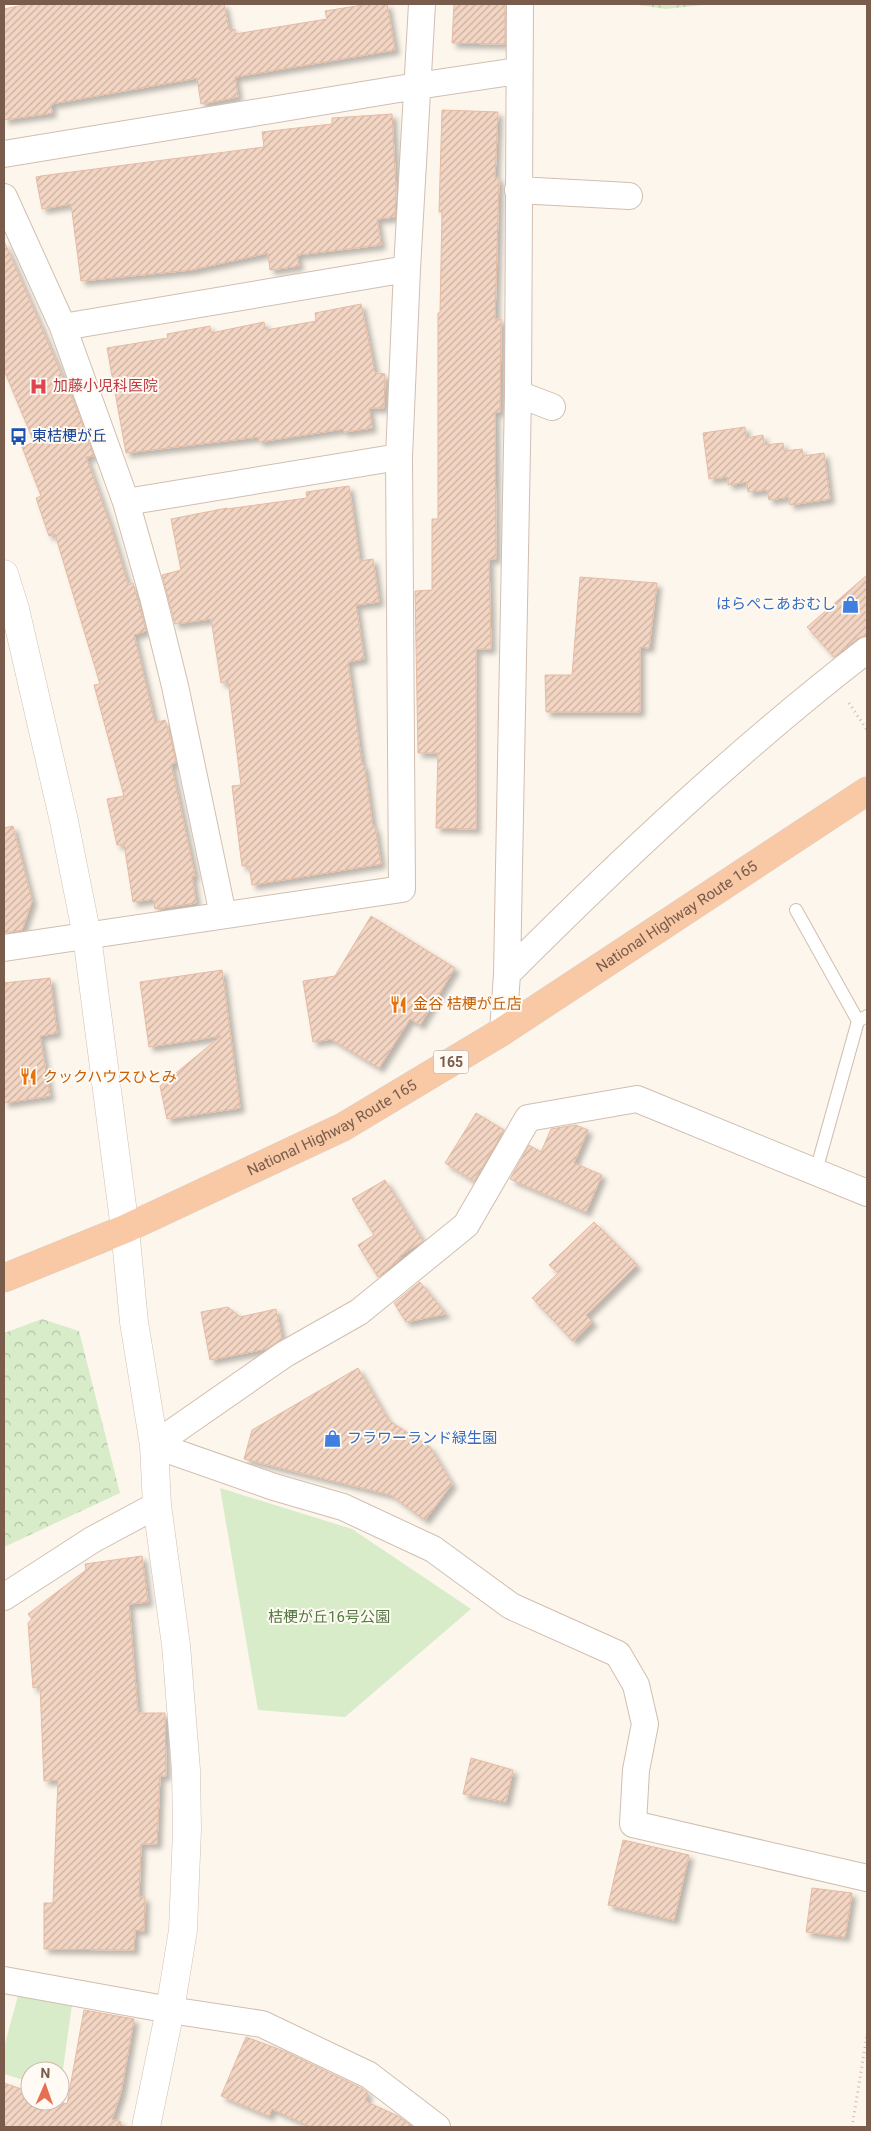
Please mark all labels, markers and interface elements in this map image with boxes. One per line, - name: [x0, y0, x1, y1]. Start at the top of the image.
- hospital icon: 加藤小児科医院: [29, 376, 49, 396]
- place label: 加藤小児科医院: [53, 377, 158, 395]
- bus stop icon: 東桔梗が丘: [8, 426, 28, 446]
- place label: 東桔梗が丘: [32, 427, 107, 445]
- shop icon: はらぺこあおむし: [840, 594, 860, 614]
- place label: はらぺこあおむし: [716, 595, 836, 613]
- street label: National Highway Route 165: [593, 857, 761, 976]
- restaurant icon: 金谷 桔梗が丘店: [389, 994, 409, 1014]
- place label: 金谷 桔梗が丘店: [413, 995, 522, 1013]
- road number: 165: [434, 1050, 468, 1074]
- restaurant icon: クックハウスひとみ: [19, 1067, 39, 1087]
- place label: クックハウスひとみ: [43, 1068, 177, 1086]
- street label: National Highway Route 165: [244, 1076, 420, 1180]
- shop icon: フラワーランド緑生園: [323, 1428, 343, 1448]
- place label: フラワーランド緑生園: [347, 1429, 497, 1447]
- park label: 桔梗が丘16号公園: [268, 1608, 390, 1626]
- north arrow: [20, 2061, 70, 2111]
- text: N: [40, 2065, 51, 2081]

